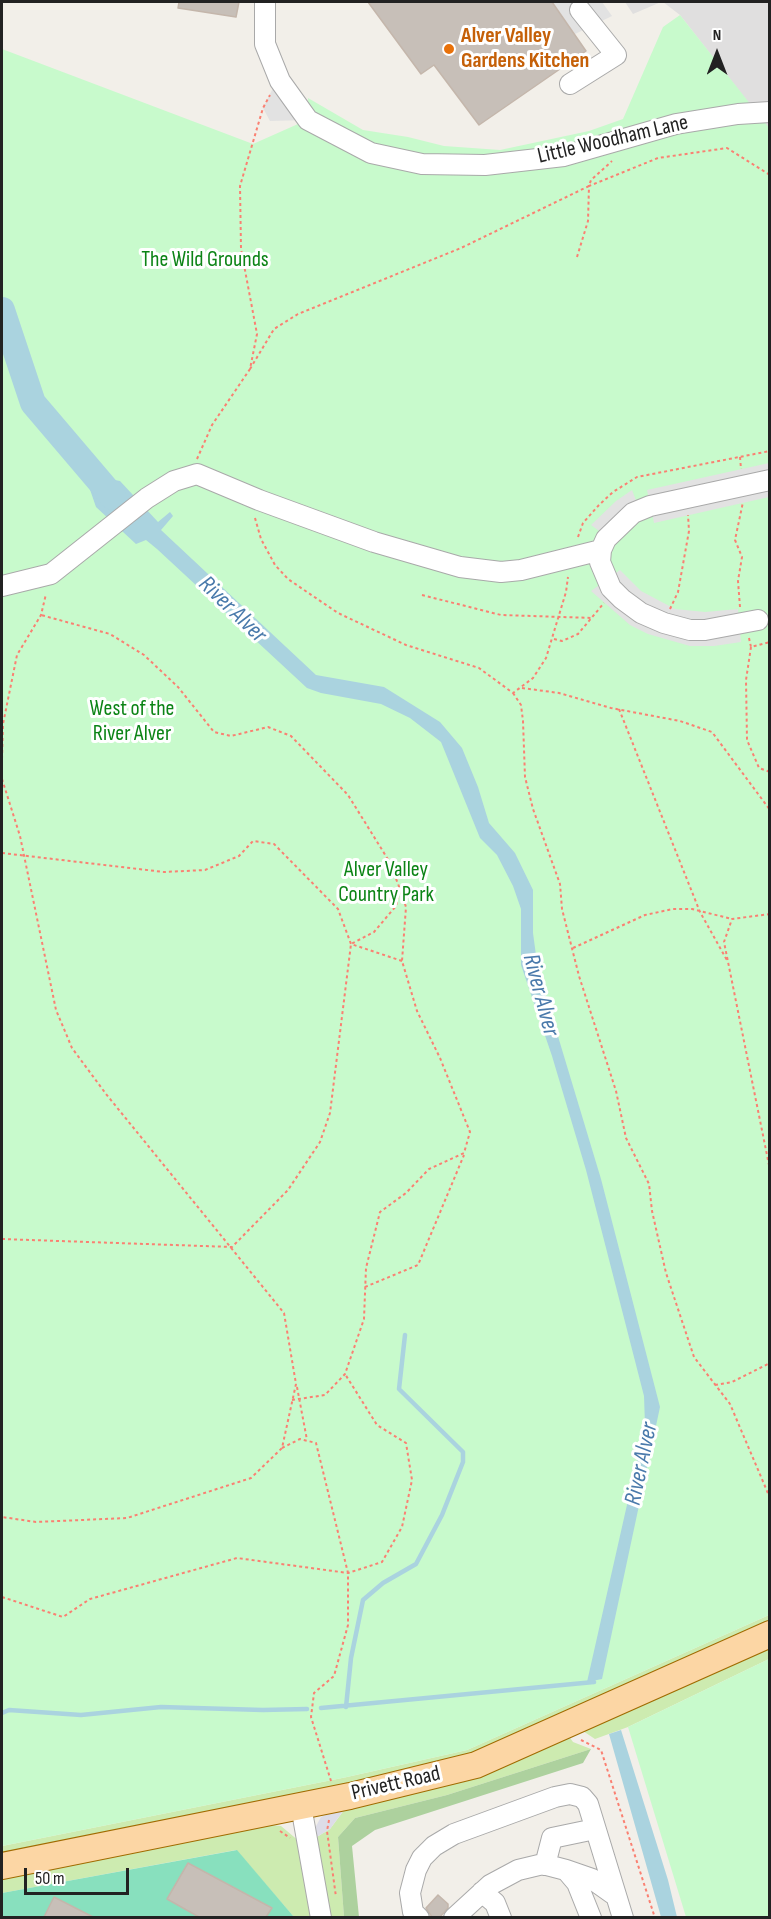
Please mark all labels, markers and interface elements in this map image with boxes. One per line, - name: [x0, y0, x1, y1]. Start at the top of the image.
- place label: Alver Valley Gardens Kitchen: [461, 23, 589, 74]
- north arrow: [687, 24, 747, 84]
- text: N: [713, 26, 721, 45]
- marker: Alver Valley Gardens Kitchen: [442, 42, 456, 56]
- street label: Little Woodham Lane: [535, 110, 691, 170]
- park label: The Wild Grounds: [141, 247, 269, 273]
- water label: River Alver: [192, 571, 272, 649]
- park label: West of the River Alver: [90, 696, 174, 748]
- park label: Alver Valley Country Park: [338, 857, 434, 908]
- water label: River Alver: [515, 951, 565, 1039]
- water label: River Alver: [619, 1420, 665, 1508]
- street label: Privett Road: [349, 1761, 443, 1807]
- scale bar: [27, 1856, 132, 1894]
- text: 50 m: [35, 1868, 65, 1889]

